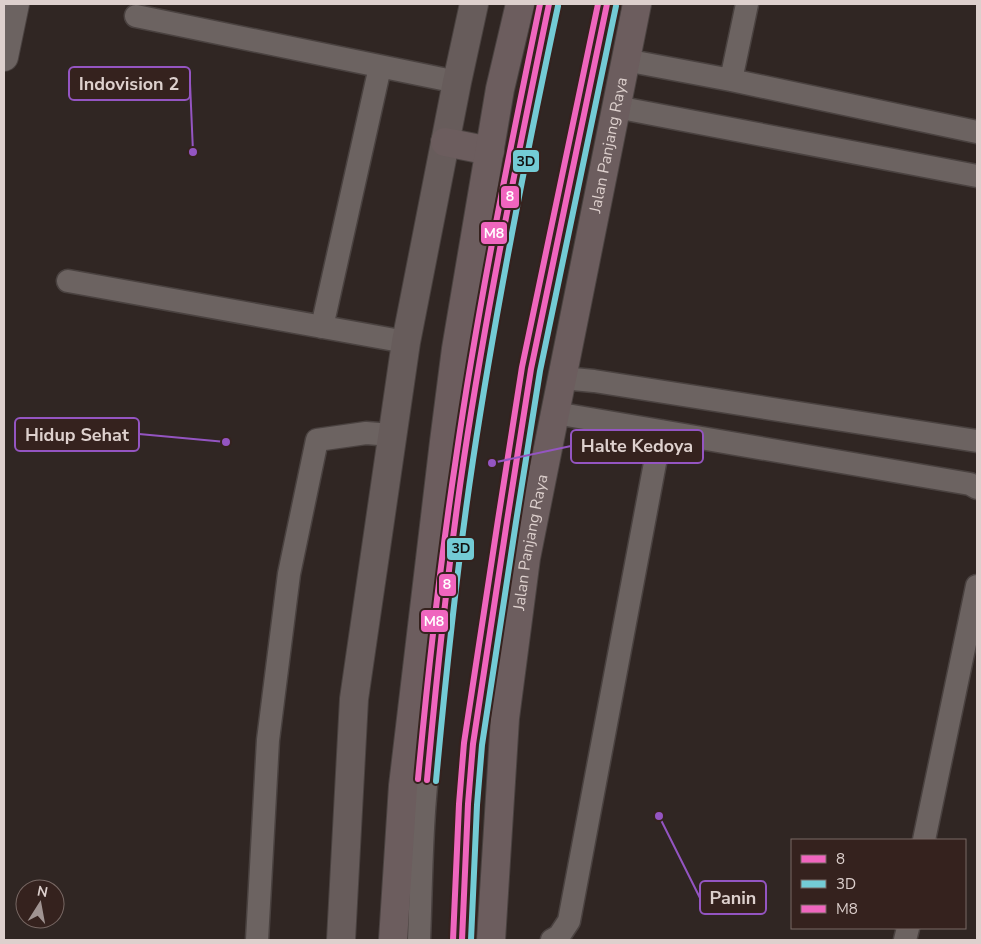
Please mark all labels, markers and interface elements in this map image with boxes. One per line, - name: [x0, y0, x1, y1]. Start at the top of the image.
- callout: Indovision 2: [69, 67, 190, 100]
- text: Indovision 2: [79, 72, 179, 96]
- street label: Jalan Panjang Raya: [584, 75, 633, 216]
- line badge: 3D: [512, 149, 540, 173]
- text: 3D: [516, 152, 536, 171]
- line badge: 8: [500, 185, 520, 209]
- text: 8: [506, 187, 514, 206]
- line badge: M8: [480, 221, 508, 245]
- text: M8: [484, 224, 504, 243]
- callout: Hidup Sehat: [15, 418, 139, 451]
- text: Hidup Sehat: [25, 423, 129, 447]
- callout: Halte Kedoya: [571, 430, 703, 463]
- text: Halte Kedoya: [581, 434, 693, 458]
- street label: Jalan Panjang Raya: [508, 472, 554, 613]
- line badge: 3D: [446, 537, 475, 561]
- text: 3D: [451, 539, 471, 558]
- line badge: 8: [438, 573, 457, 597]
- text: 8: [443, 575, 451, 594]
- line badge: M8: [420, 609, 449, 633]
- text: M8: [424, 612, 444, 631]
- legend: [791, 839, 966, 929]
- text: 8: [836, 849, 845, 869]
- text: 3D: [836, 874, 856, 894]
- north arrow: [15, 879, 65, 929]
- text: N: [35, 881, 49, 902]
- callout: Panin: [700, 881, 766, 914]
- text: Panin: [710, 886, 756, 910]
- text: M8: [836, 899, 858, 919]

